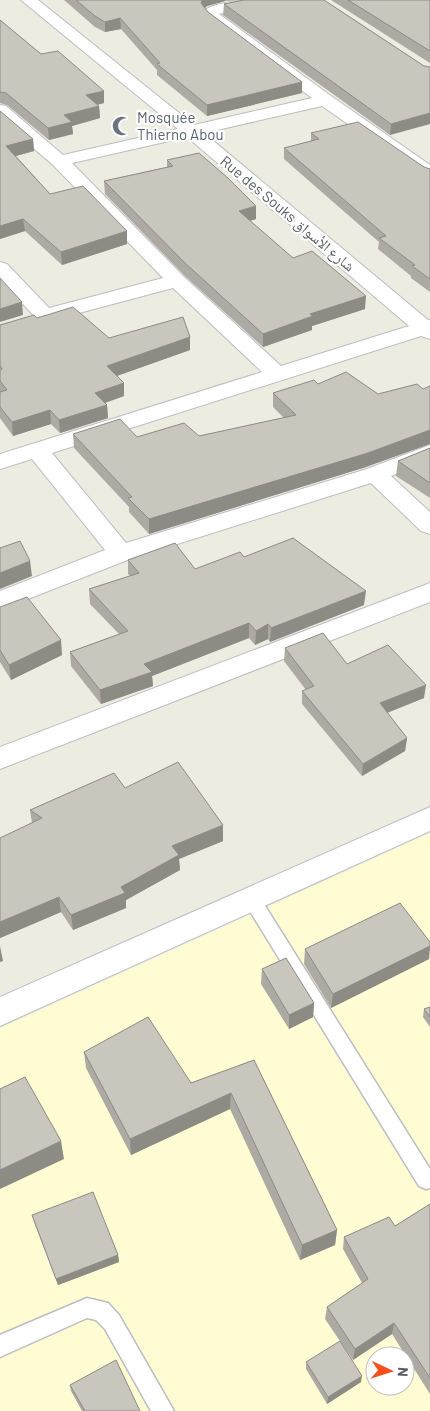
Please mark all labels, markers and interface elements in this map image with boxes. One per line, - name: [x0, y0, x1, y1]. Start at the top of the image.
- place label: Mosquée Thierno Abou: [137, 108, 223, 143]
- mosque icon: Mosquée Thierno Abou: [111, 115, 133, 137]
- street label: Rue des Souks شارع الأسواق: [216, 151, 359, 276]
- north arrow: [365, 1346, 415, 1396]
- text: N: [395, 1367, 412, 1377]

